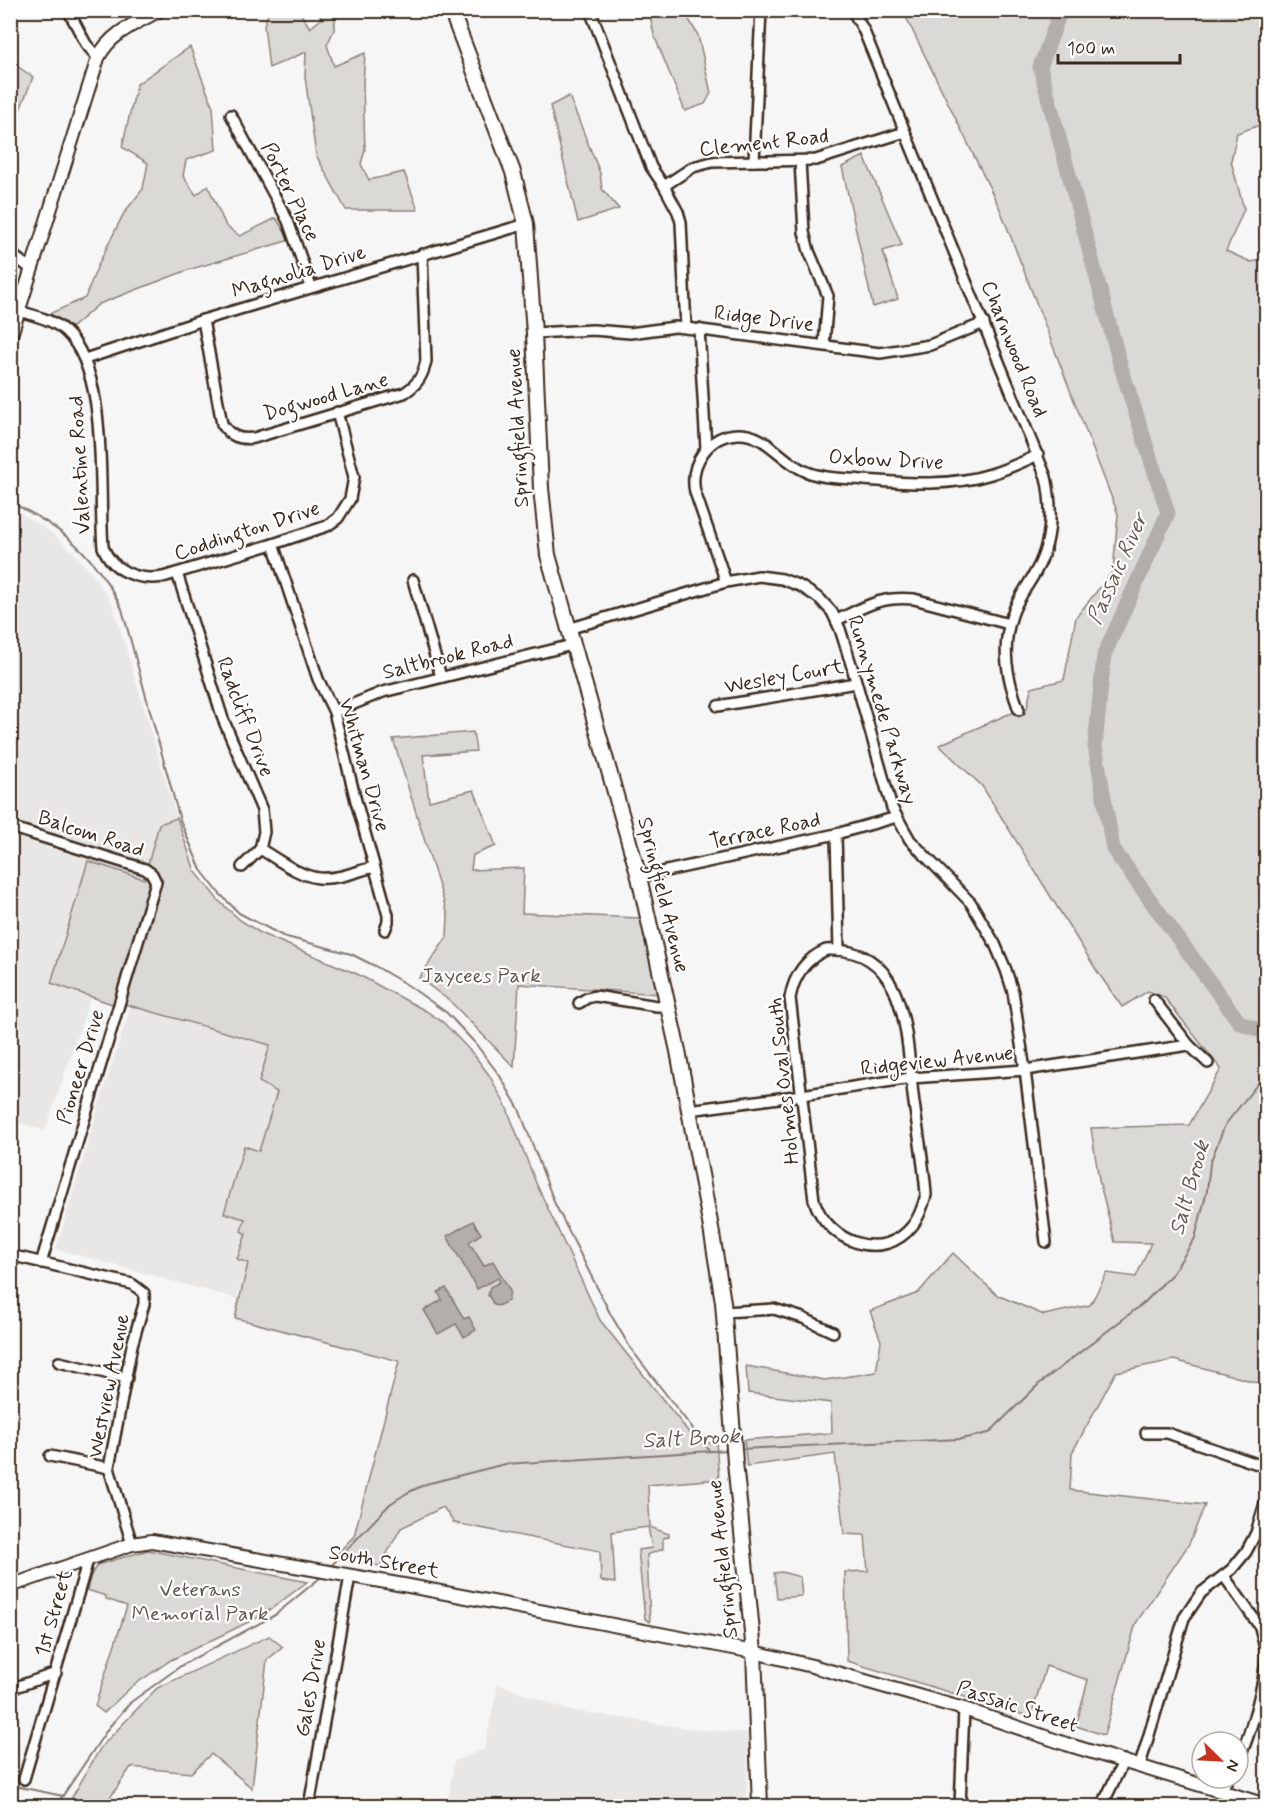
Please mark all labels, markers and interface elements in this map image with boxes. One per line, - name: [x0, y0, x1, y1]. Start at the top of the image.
- scale bar: [1058, 27, 1180, 65]
- text: 100 m: [1067, 37, 1115, 61]
- street label: Clement Road: [698, 122, 830, 164]
- street label: Porter Place: [254, 138, 326, 246]
- street label: Magnolia Drive: [228, 238, 370, 308]
- street label: Charnwood Road: [974, 277, 1054, 421]
- street label: Ridge Drive: [712, 299, 816, 340]
- street label: Springfield Avenue: [500, 348, 538, 508]
- street label: Dogwood Lane: [260, 366, 392, 430]
- street label: Valentine Road: [62, 395, 98, 535]
- street label: Oxbow Drive: [828, 443, 944, 477]
- street label: Coddington Drive: [171, 494, 324, 570]
- water label: Passaic River: [1081, 507, 1156, 629]
- street label: Runnymede Parkway: [840, 612, 924, 808]
- street label: Saltbrook Road: [380, 627, 516, 687]
- street label: Radcliff Drive: [209, 653, 281, 781]
- street label: Wesley Court: [722, 653, 846, 701]
- street label: Whitman Drive: [332, 695, 396, 835]
- street label: Balcom Road: [34, 804, 148, 864]
- street label: Terrace Road: [707, 806, 823, 856]
- street label: Springfield Avenue: [628, 814, 696, 976]
- park label: Jaycees Park: [421, 962, 541, 990]
- street label: Holmes Oval South: [761, 996, 807, 1166]
- street label: Pioneer Drive: [50, 1006, 112, 1128]
- street label: Ridgeview Avenue: [859, 1039, 1015, 1084]
- water label: Salt Brook: [1163, 1136, 1217, 1239]
- street label: Westview Avenue: [81, 1311, 137, 1461]
- water label: Salt Brook: [642, 1422, 742, 1456]
- street label: Springfield Avenue: [701, 1478, 747, 1640]
- street label: South Street: [327, 1539, 442, 1586]
- street label: 1st Street: [28, 1565, 80, 1660]
- park label: Veterans Memorial Park: [131, 1576, 269, 1628]
- street label: Gales Drive: [289, 1637, 333, 1739]
- street label: Passaic Street: [953, 1674, 1081, 1740]
- north arrow: [1190, 1730, 1250, 1790]
- text: N: [1221, 1756, 1244, 1775]

